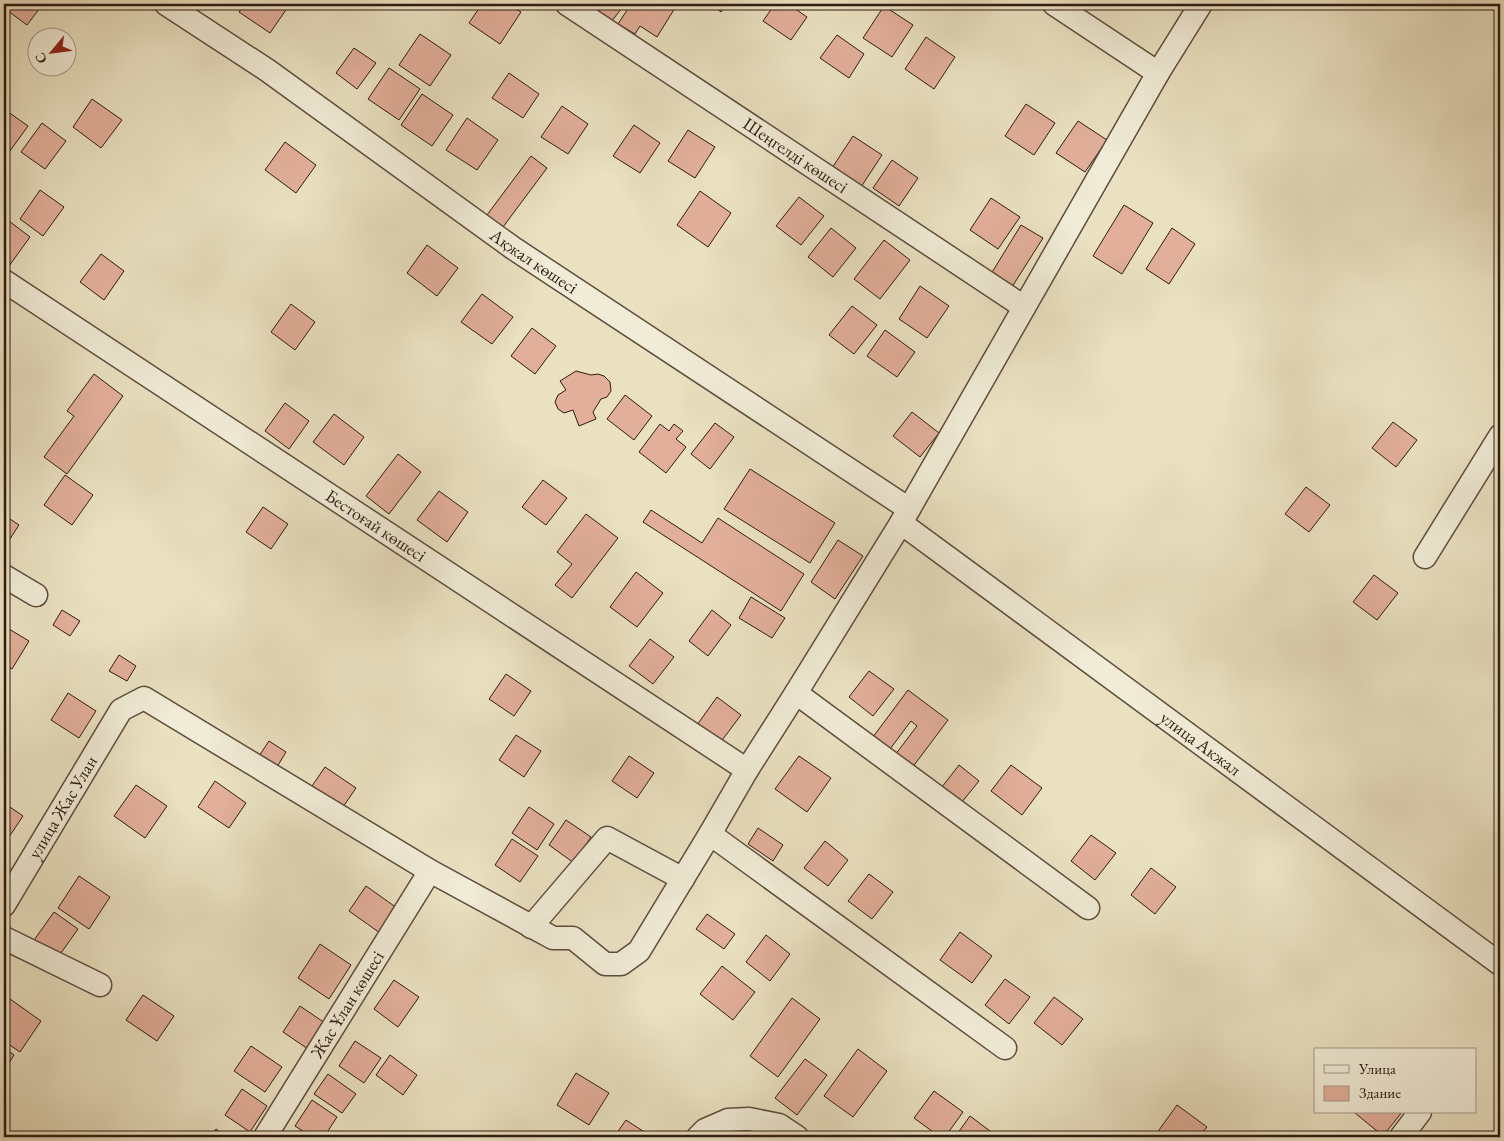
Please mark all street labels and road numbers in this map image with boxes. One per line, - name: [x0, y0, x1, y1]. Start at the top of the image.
- street label: Шеңгелді көшесі: [739, 112, 853, 198]
- street label: Ақжал көшесі: [485, 223, 583, 299]
- street label: Бестоғай көшесі: [321, 484, 431, 567]
- street label: улица Акжал: [1156, 706, 1246, 781]
- street label: улица Жас Улан: [22, 751, 102, 863]
- street label: Жас Ұлан көшесі: [304, 946, 389, 1063]

